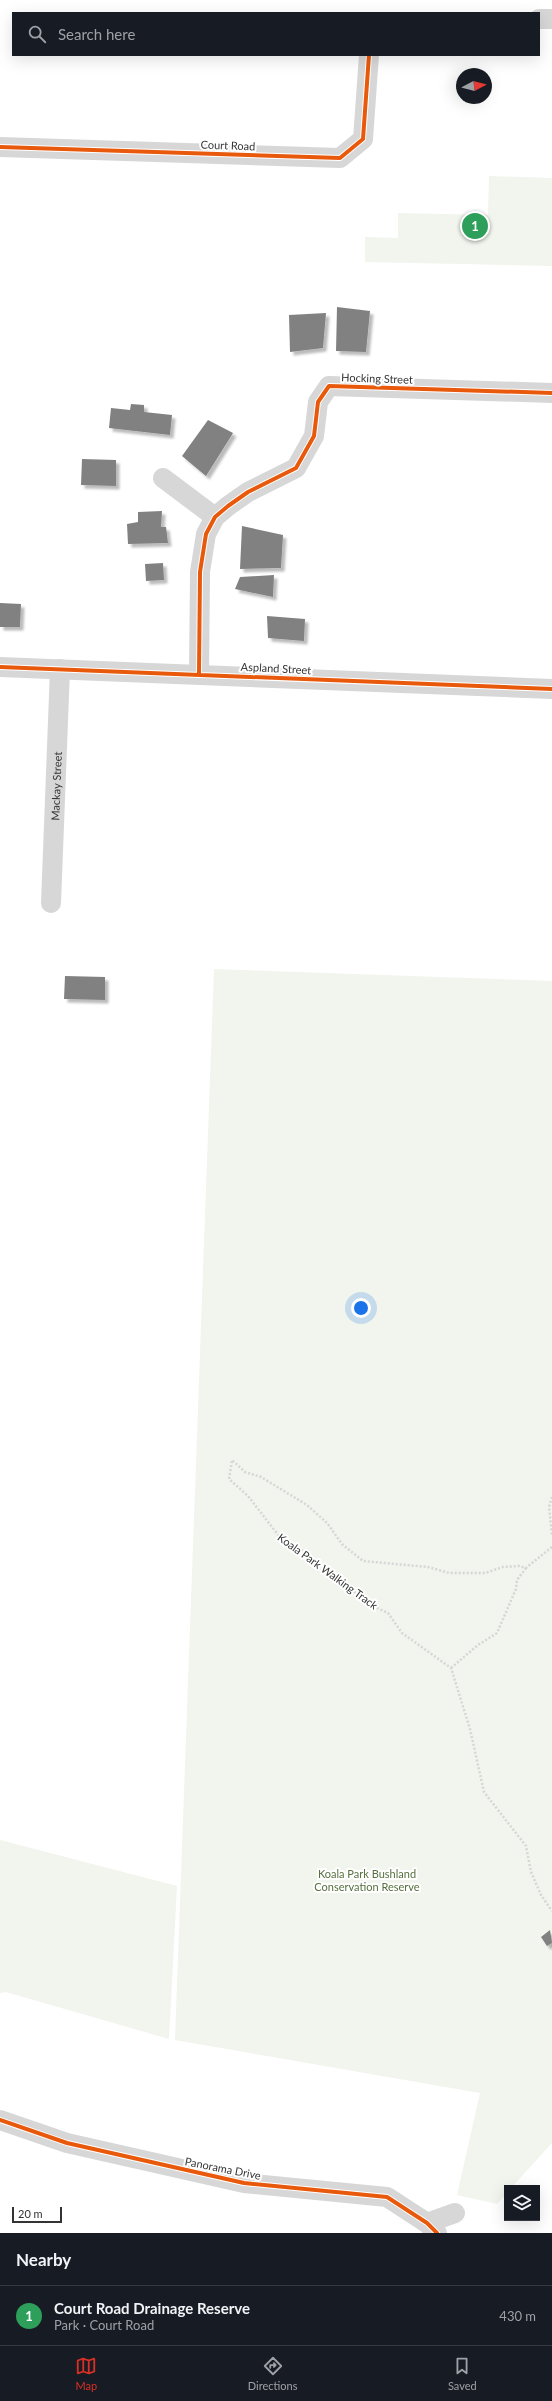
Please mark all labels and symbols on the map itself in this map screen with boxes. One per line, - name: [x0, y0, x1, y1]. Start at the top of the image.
- north arrow: [456, 68, 492, 104]
- street label: Court Road: [200, 138, 256, 152]
- pin: 1: [462, 211, 488, 241]
- street label: Hocking Street: [341, 370, 413, 386]
- street label: Aspland Street: [240, 660, 312, 676]
- street label: Mackay Street: [48, 751, 63, 821]
- your location: [351, 1298, 371, 1318]
- street label: Koala Park Walking Track: [275, 1530, 381, 1612]
- park label: Koala Park Bushland Conservation Reserve: [314, 1867, 420, 1893]
- street label: Panorama Drive: [184, 2154, 262, 2182]
- scale bar: [12, 2205, 62, 2224]

